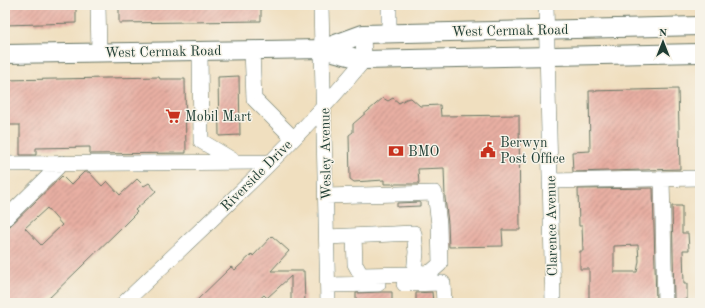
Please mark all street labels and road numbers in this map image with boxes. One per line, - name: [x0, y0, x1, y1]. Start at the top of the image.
- street label: West Cermak Road: [451, 23, 569, 39]
- street label: West Cermak Road: [104, 44, 222, 60]
- street label: Wesley Avenue: [318, 108, 334, 200]
- street label: Riverside Drive: [219, 138, 295, 214]
- street label: Clarence Avenue: [544, 175, 560, 276]

